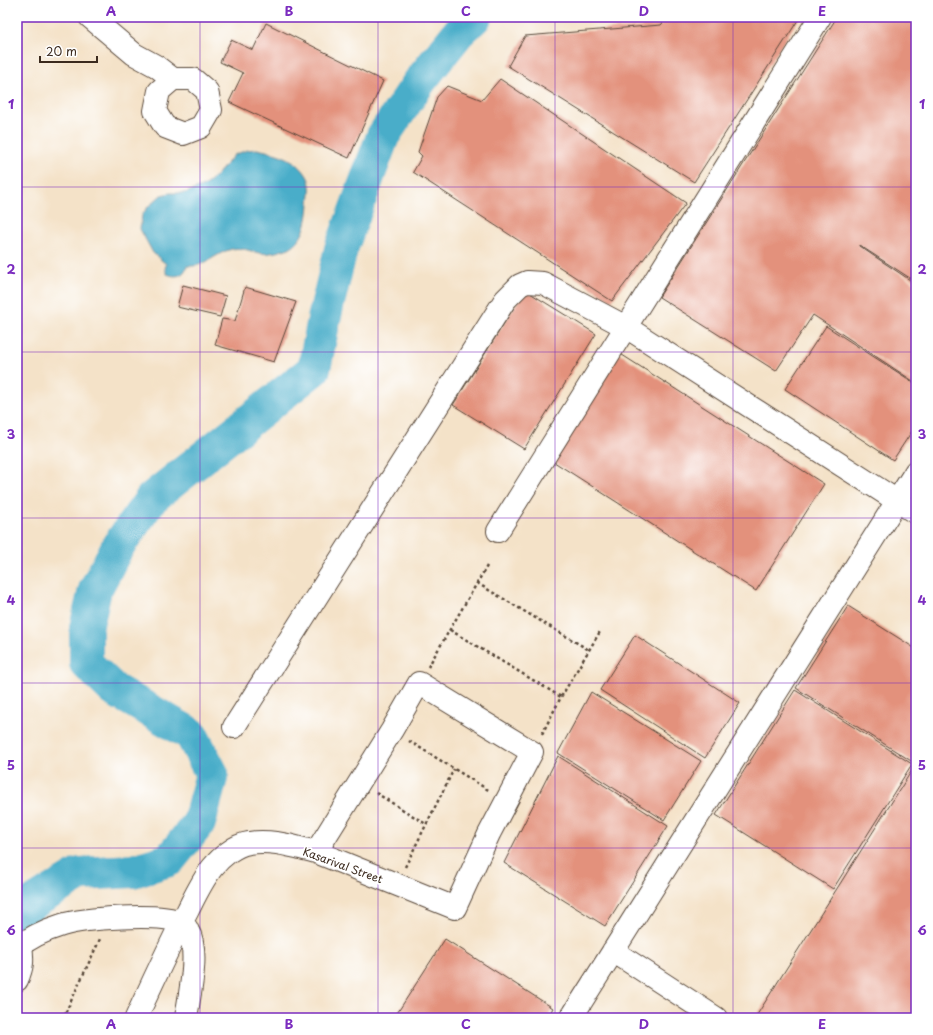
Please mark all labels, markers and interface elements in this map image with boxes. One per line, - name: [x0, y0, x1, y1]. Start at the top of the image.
- text: A: [106, 1, 116, 20]
- text: B: [285, 1, 294, 20]
- text: C: [461, 1, 471, 20]
- text: D: [639, 1, 649, 20]
- text: E: [818, 1, 826, 20]
- scale bar: [40, 38, 97, 64]
- text: 20 m: [46, 42, 77, 60]
- text: 1: [8, 94, 14, 113]
- text: 1: [919, 94, 925, 113]
- text: 2: [6, 259, 16, 278]
- text: 2: [917, 259, 927, 278]
- text: 3: [7, 424, 16, 443]
- text: 3: [918, 424, 927, 443]
- text: 4: [7, 590, 16, 609]
- text: 4: [918, 590, 927, 609]
- text: 5: [7, 755, 15, 774]
- text: 5: [918, 755, 926, 774]
- street label: Kasarival Street: [301, 843, 386, 888]
- text: 6: [6, 920, 16, 939]
- text: 6: [917, 920, 927, 939]
- text: A: [106, 1014, 116, 1033]
- text: B: [285, 1014, 294, 1033]
- text: C: [461, 1014, 471, 1033]
- text: D: [639, 1014, 649, 1033]
- text: E: [818, 1014, 826, 1033]

